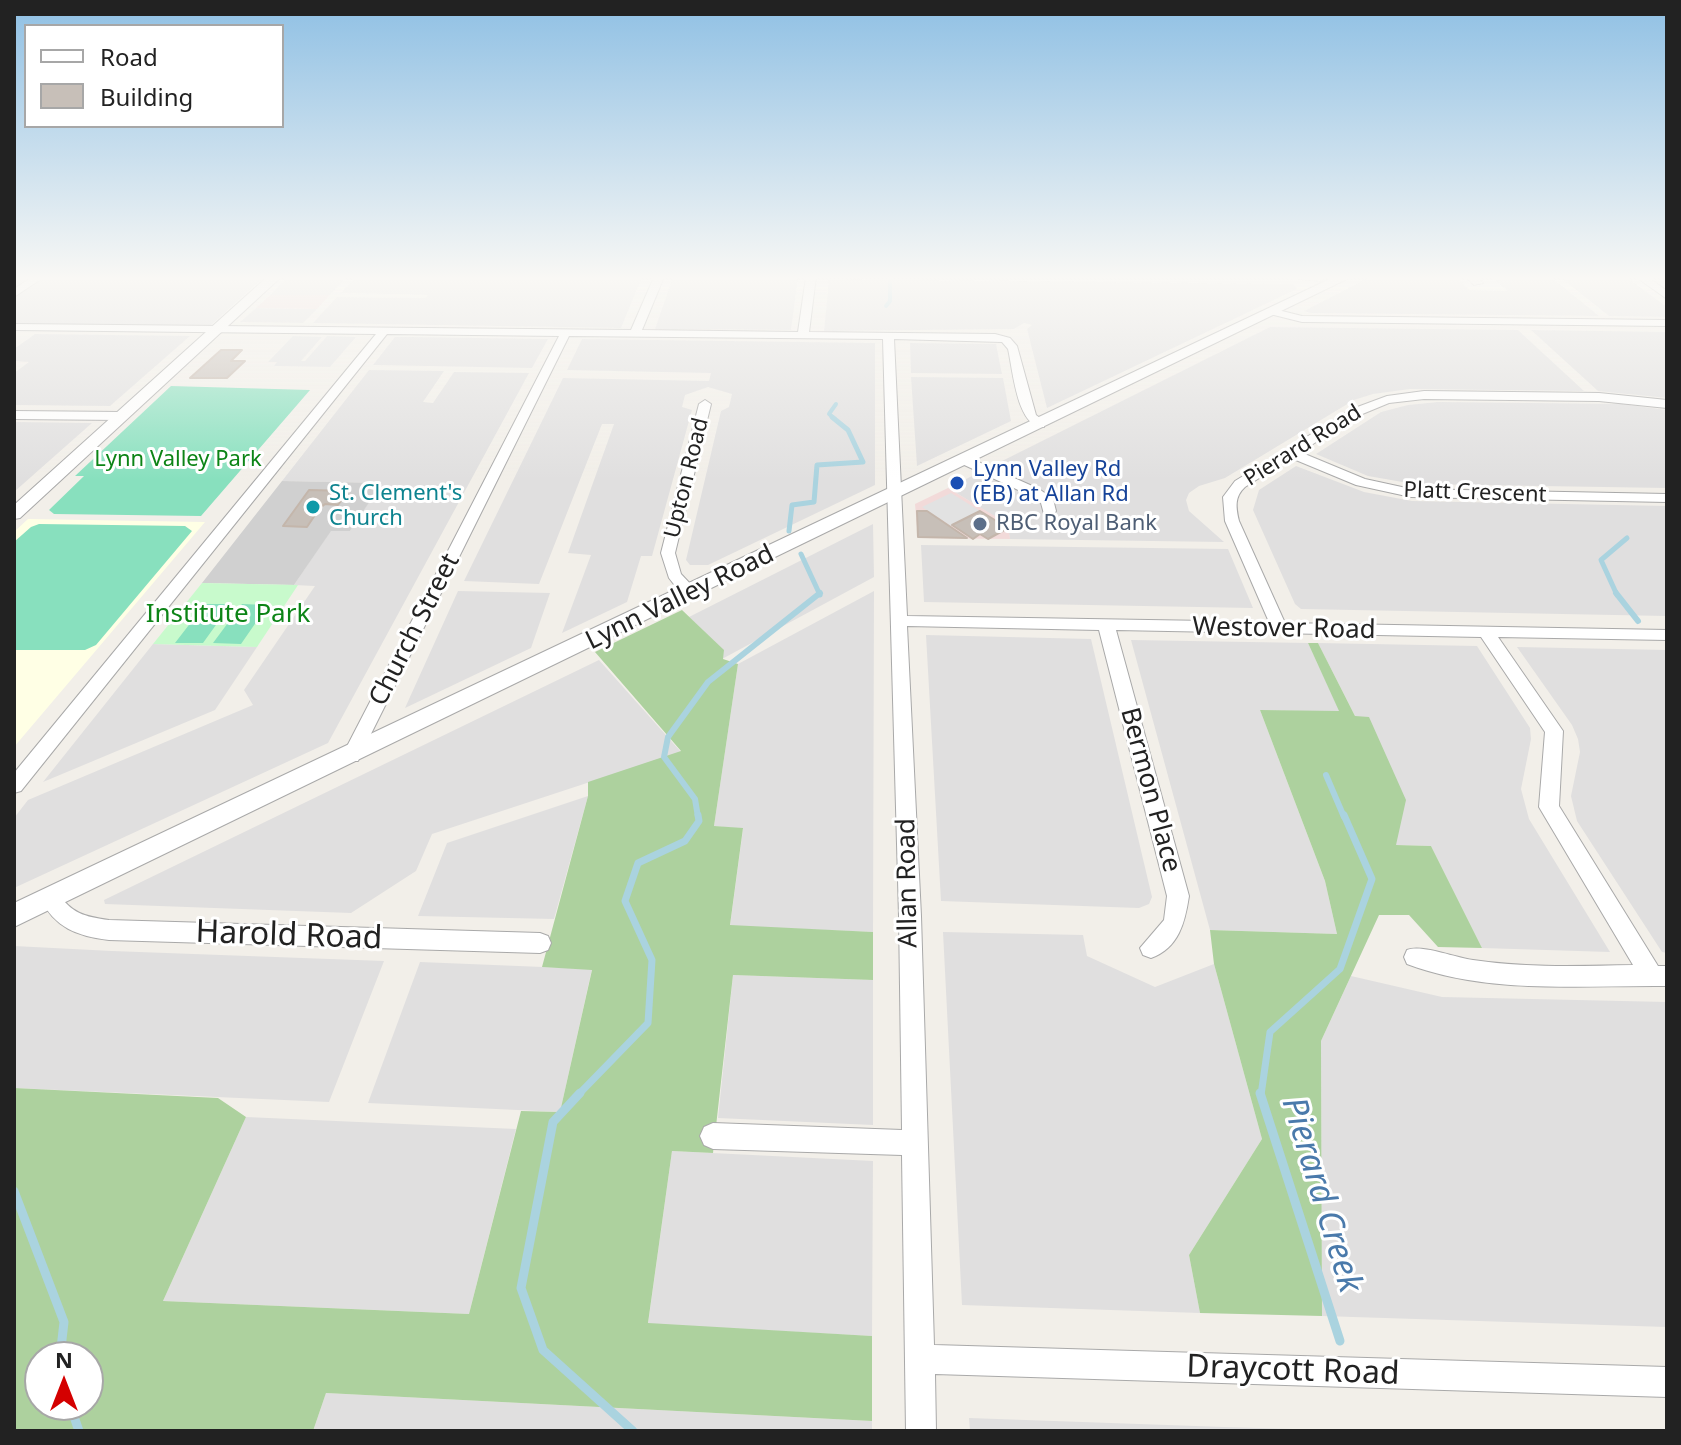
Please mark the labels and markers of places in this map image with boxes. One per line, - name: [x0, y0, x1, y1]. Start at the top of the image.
- place label: Lynn Valley Rd (EB) at Allan Rd: [973, 457, 1129, 508]
- marker: Lynn Valley Rd (EB) at Allan Rd: [948, 474, 966, 492]
- place label: St. Clement's Church: [329, 481, 462, 532]
- marker: St. Clement's Church: [304, 498, 322, 516]
- place label: RBC Royal Bank: [996, 511, 1157, 537]
- marker: RBC Royal Bank: [971, 515, 989, 533]

